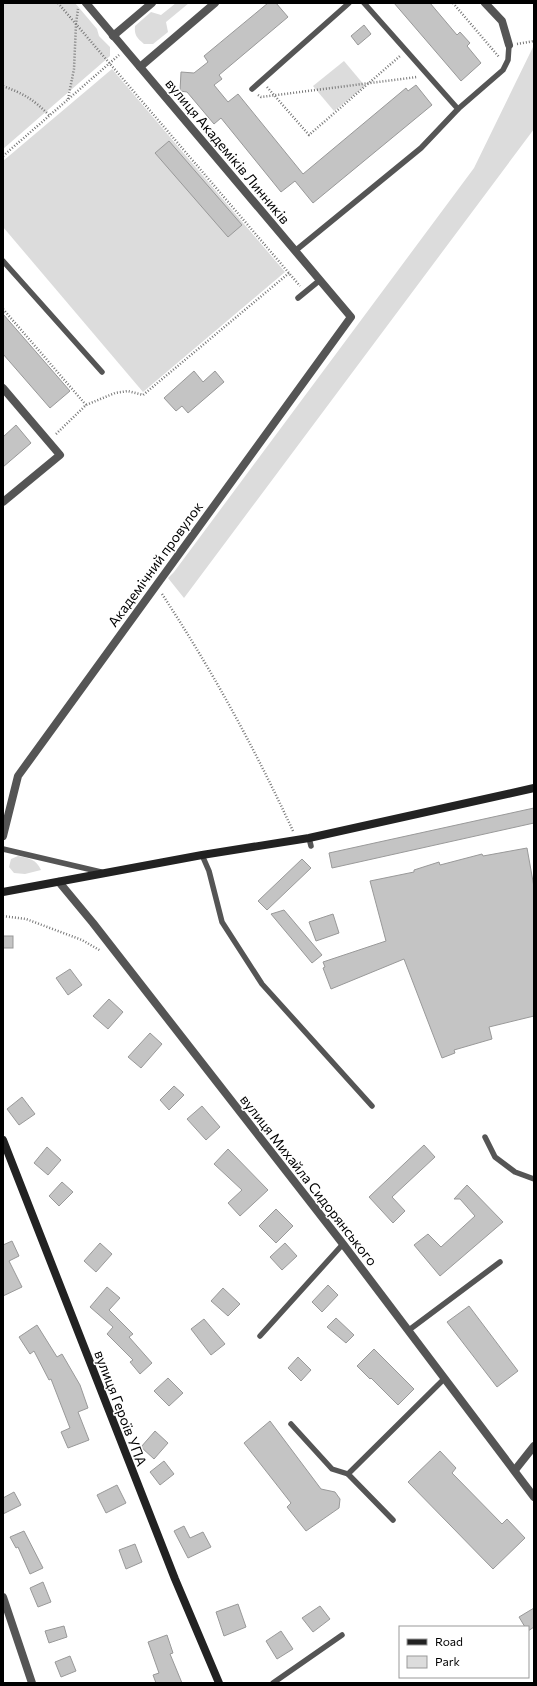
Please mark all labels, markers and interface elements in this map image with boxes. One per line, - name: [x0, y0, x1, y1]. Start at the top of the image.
- street label: вулиця Академіків Линників: [162, 75, 294, 227]
- street label: Академічний провулок: [104, 498, 206, 630]
- street label: вулиця Михайла Сидорянського: [237, 1091, 381, 1269]
- street label: вулиця Героїв УПА: [91, 1348, 151, 1469]
- legend: [399, 1626, 529, 1678]
- text: Road: [435, 1634, 463, 1648]
- text: Park: [435, 1654, 461, 1668]

